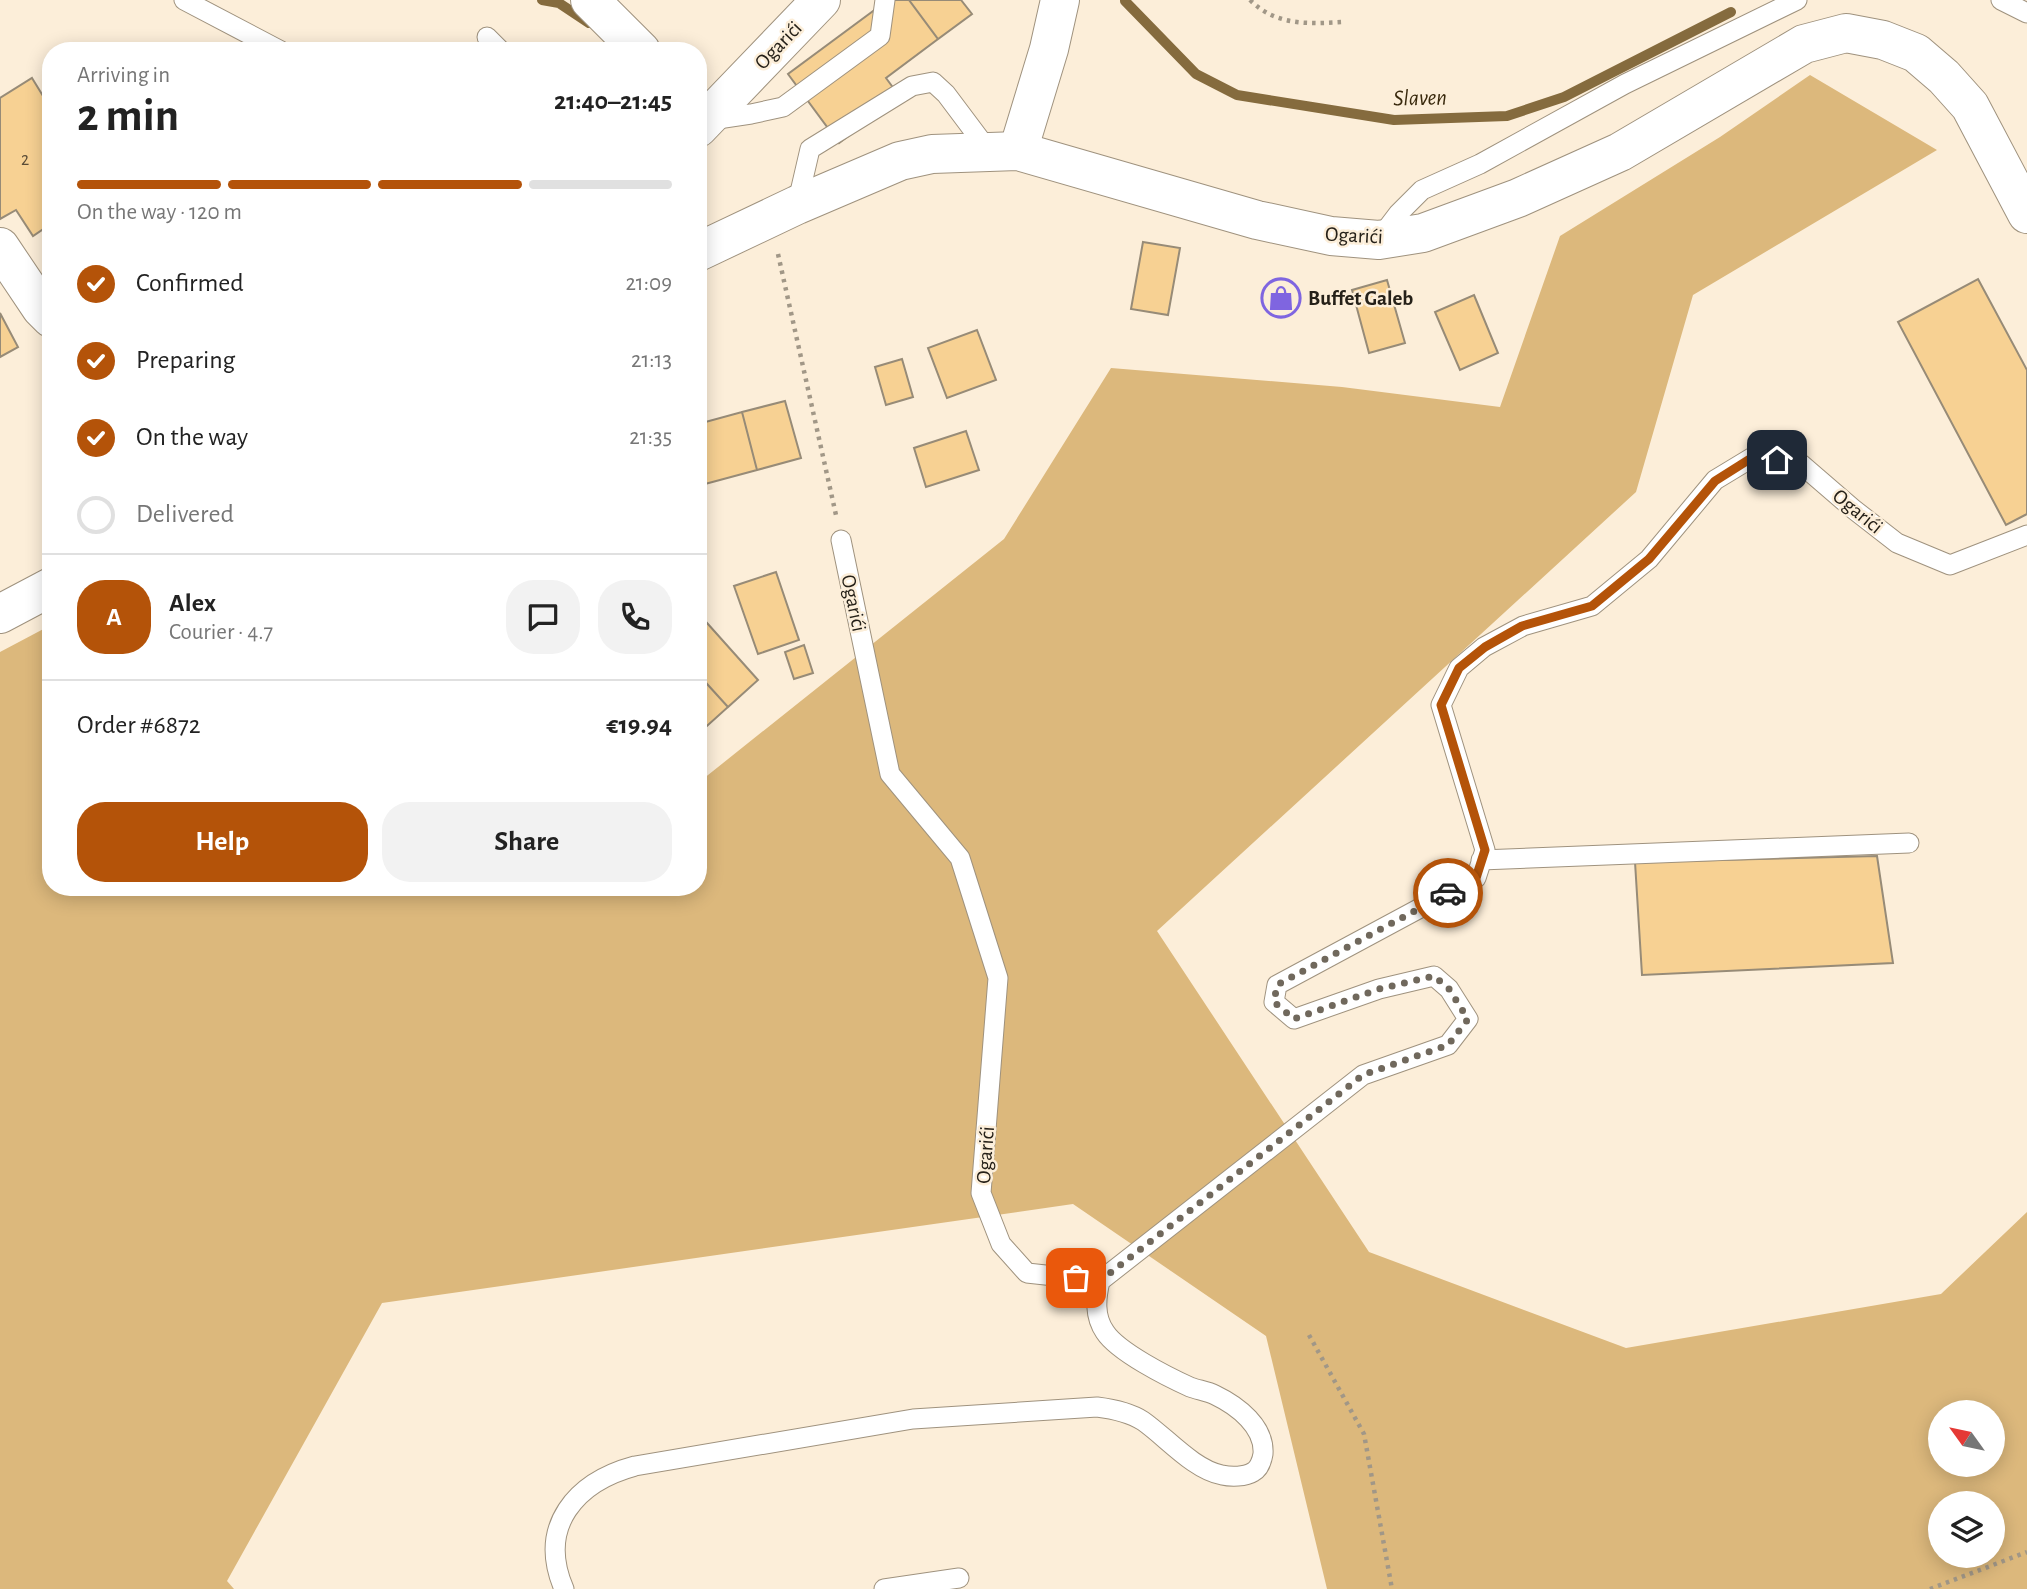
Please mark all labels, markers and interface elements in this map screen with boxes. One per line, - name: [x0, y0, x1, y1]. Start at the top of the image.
- street label: Ogarići: [751, 17, 806, 73]
- text: Arriving in: [77, 64, 170, 87]
- water label: Slaven: [1393, 87, 1447, 110]
- text: 21:40–21:45: [554, 88, 672, 114]
- text: 2 min: [77, 93, 179, 139]
- house number: 2: [21, 151, 29, 169]
- text: On the way · 120 m: [77, 201, 242, 224]
- street label: Ogarići: [1325, 224, 1383, 247]
- icon: check: [77, 265, 115, 303]
- text: Confirmed: [136, 270, 244, 296]
- text: 21:09: [625, 272, 672, 295]
- shop icon: Buffet Galeb: [1260, 277, 1302, 319]
- place label: Buffet Galeb: [1308, 288, 1413, 309]
- icon: check: [77, 342, 115, 380]
- text: Preparing: [136, 347, 235, 373]
- text: 21:13: [631, 349, 672, 372]
- icon: check: [77, 419, 115, 457]
- text: On the way: [136, 424, 248, 450]
- text: 21:35: [629, 426, 672, 449]
- pin: [1747, 430, 1807, 490]
- icon: home: [1758, 441, 1796, 479]
- street label: Ogarići: [1829, 485, 1887, 538]
- text: Delivered: [136, 501, 234, 527]
- street label: Ogarići: [837, 573, 870, 634]
- button: chat: [506, 580, 580, 654]
- button: phone: [598, 580, 672, 654]
- text: Alex: [169, 590, 216, 616]
- text: A: [106, 604, 122, 630]
- text: Courier · 4.7: [169, 621, 273, 644]
- text: Order #6872: [77, 712, 201, 738]
- text: €19.94: [606, 712, 672, 738]
- button: Help: [77, 802, 368, 882]
- button: Share: [382, 802, 672, 882]
- courier: [1413, 858, 1483, 928]
- icon: car: [1429, 874, 1467, 912]
- street label: Ogarići: [973, 1125, 998, 1185]
- pin: [1046, 1248, 1106, 1308]
- icon: bag: [1057, 1259, 1095, 1297]
- north arrow: [1928, 1400, 2006, 1477]
- map controls: [1928, 1400, 2005, 1568]
- button: layers: [1928, 1491, 2005, 1568]

